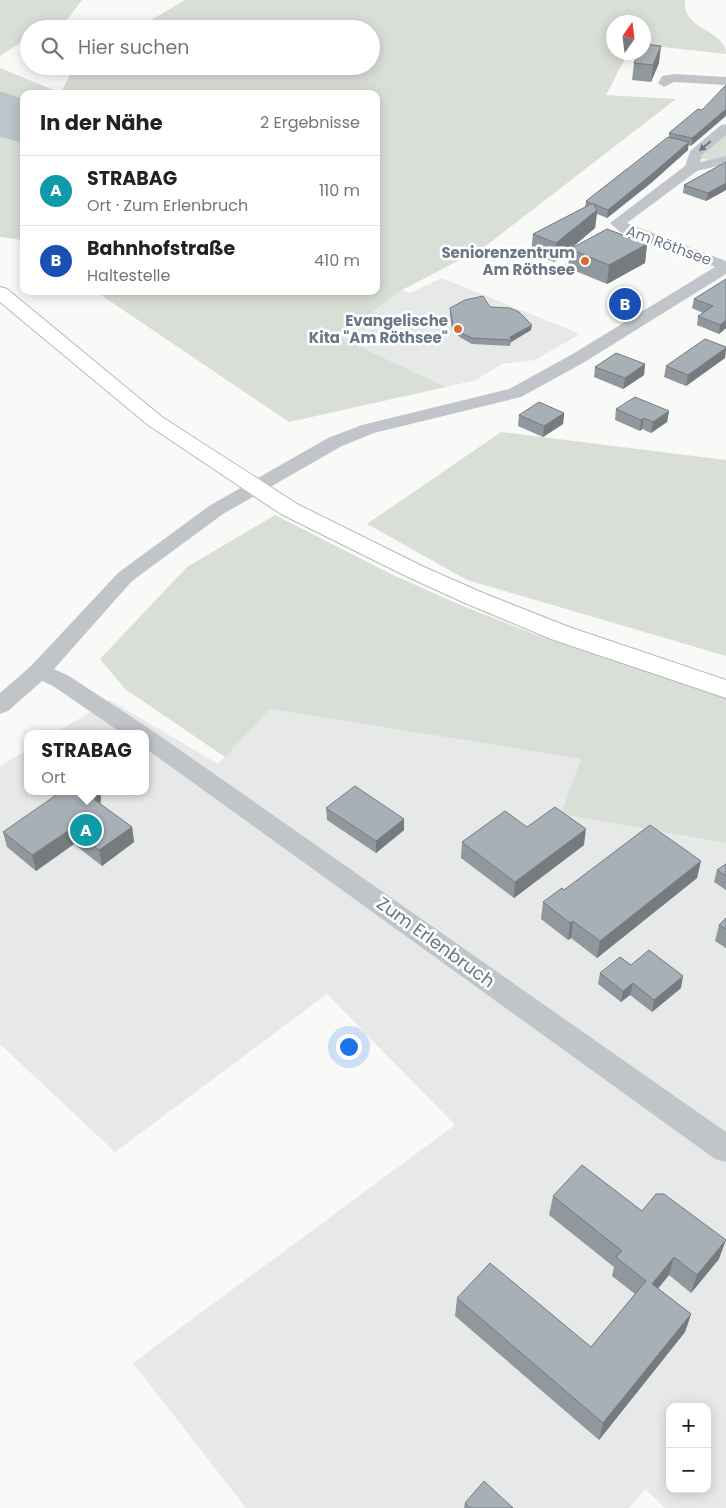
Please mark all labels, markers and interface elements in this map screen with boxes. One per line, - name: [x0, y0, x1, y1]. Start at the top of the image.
- north arrow: [606, 15, 651, 60]
- search box: [20, 20, 380, 75]
- icon: search: [38, 34, 66, 62]
- text: Hier suchen: [78, 34, 189, 61]
- text: In der Nähe: [40, 108, 163, 137]
- text: 2 Ergebnisse: [260, 111, 360, 134]
- one-way arrow: [699, 140, 712, 151]
- text: STRABAG: [87, 165, 177, 192]
- text: A: [50, 179, 62, 202]
- text: 110 m: [319, 179, 360, 202]
- text: Ort · Zum Erlenbruch: [87, 194, 248, 217]
- street label: Am Röthsee: [623, 220, 715, 270]
- text: Bahnhofstraße: [87, 235, 235, 262]
- place label: Seniorenzentrum Am Röthsee: [441, 242, 575, 280]
- text: B: [51, 249, 61, 272]
- text: 410 m: [314, 249, 360, 272]
- marker: Seniorenzentrum Am Röthsee: [579, 255, 591, 267]
- text: Haltestelle: [87, 264, 170, 287]
- pin: B: [609, 285, 641, 323]
- place label: Evangelische Kita "Am Röthsee": [309, 310, 448, 348]
- marker: Evangelische Kita "Am Röthsee": [452, 323, 464, 335]
- popup: [24, 730, 149, 795]
- text: STRABAG: [41, 737, 132, 764]
- text: Ort: [41, 766, 66, 789]
- pin: A: [70, 811, 102, 849]
- street label: Zum Erlenbruch: [372, 891, 500, 993]
- your location: [336, 1034, 362, 1060]
- map controls: [666, 1403, 711, 1493]
- button: +: [666, 1403, 711, 1448]
- button: −: [666, 1448, 711, 1493]

